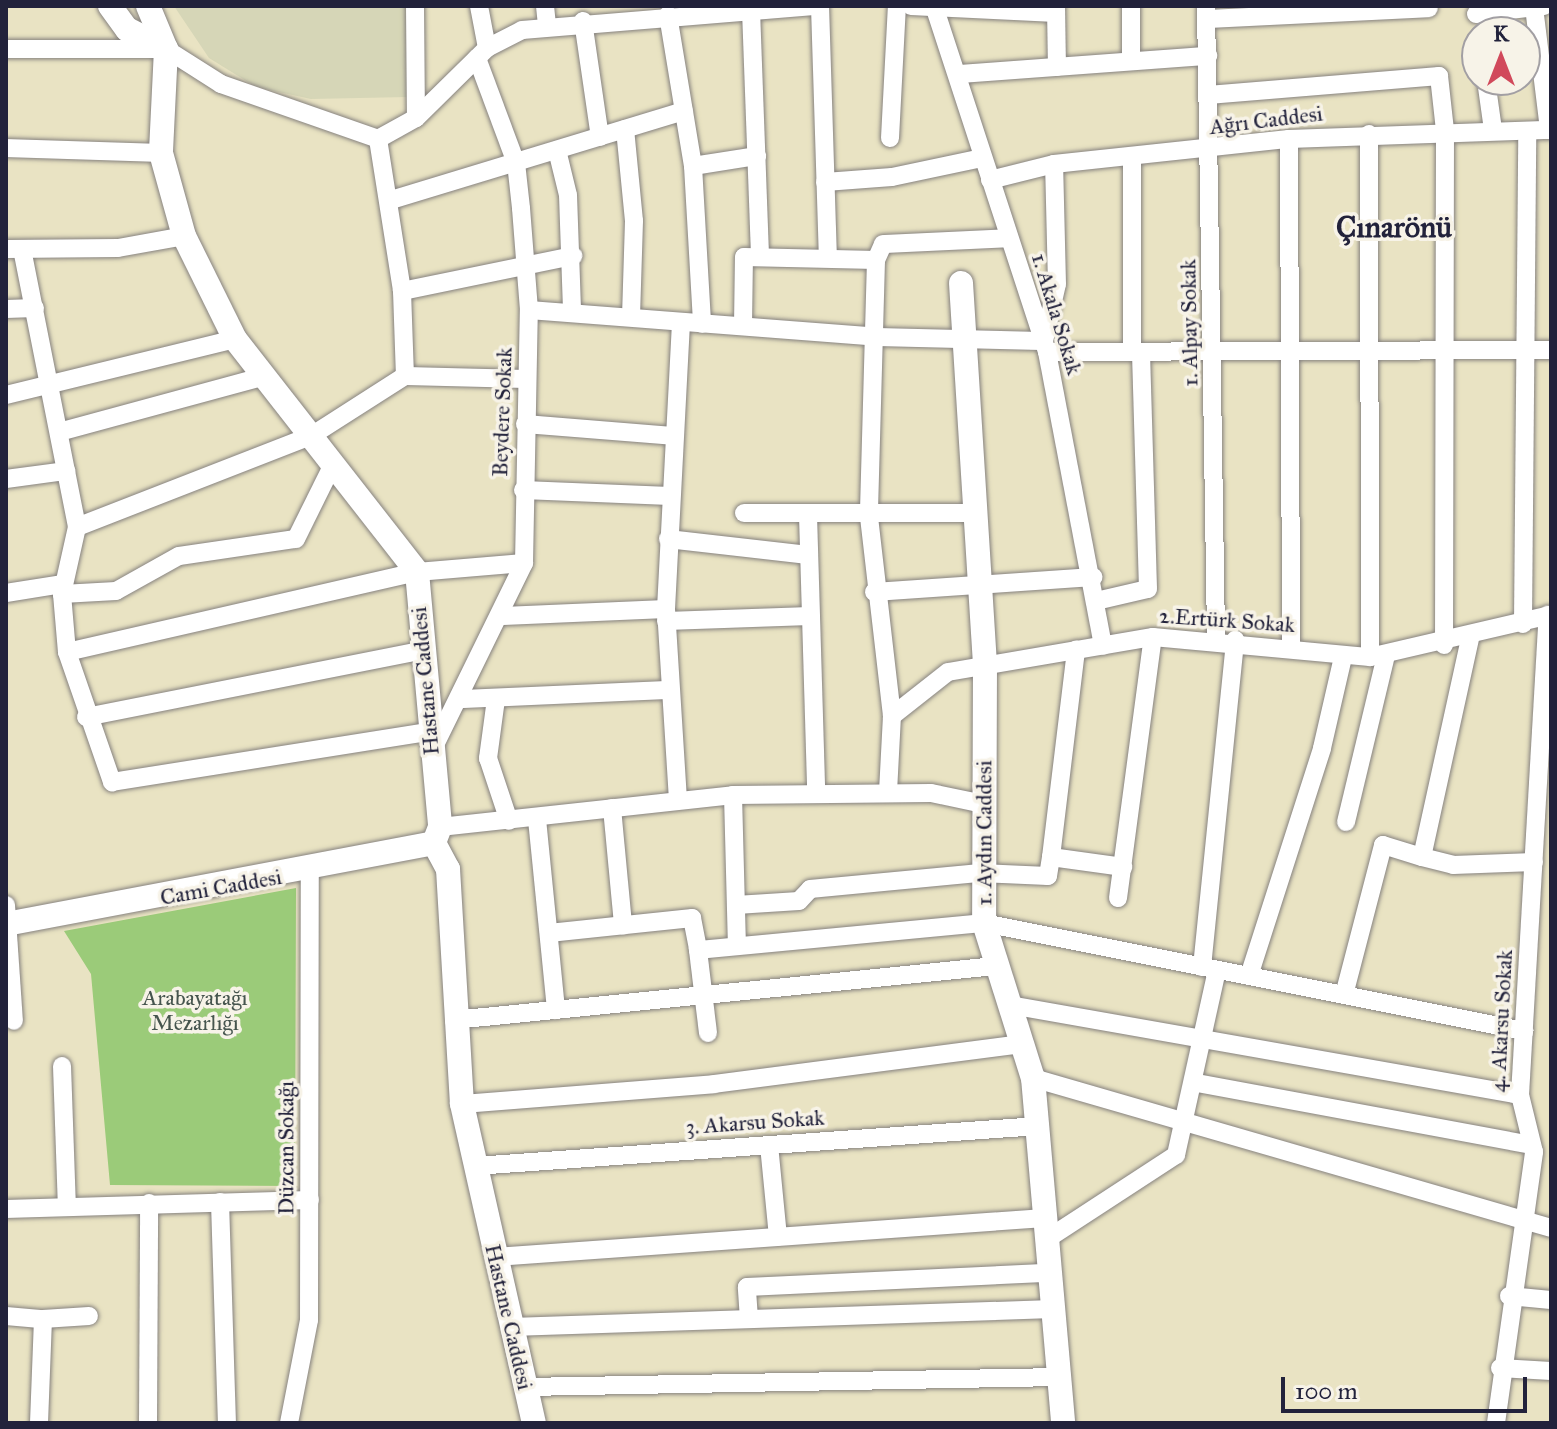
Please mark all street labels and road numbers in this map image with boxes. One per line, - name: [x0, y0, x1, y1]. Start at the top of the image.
- street label: Ağrı Caddesi: [1208, 100, 1324, 140]
- street label: 1. Akala Sokak: [1026, 250, 1088, 378]
- street label: 1. Alpay Sokak: [1175, 259, 1203, 387]
- street label: Beydere Sokak: [487, 347, 517, 477]
- street label: 2.Ertürk Sokak: [1158, 602, 1296, 638]
- street label: Hastane Caddesi: [405, 606, 445, 756]
- street label: 1. Aydın Caddesi: [971, 760, 997, 906]
- street label: Cami Caddesi: [158, 863, 284, 911]
- street label: 4. Akarsu Sokak: [1484, 949, 1518, 1093]
- street label: Düzcan Sokağı: [273, 1081, 299, 1215]
- street label: 3. Akarsu Sokak: [685, 1104, 825, 1140]
- street label: Hastane Caddesi: [479, 1242, 539, 1392]

